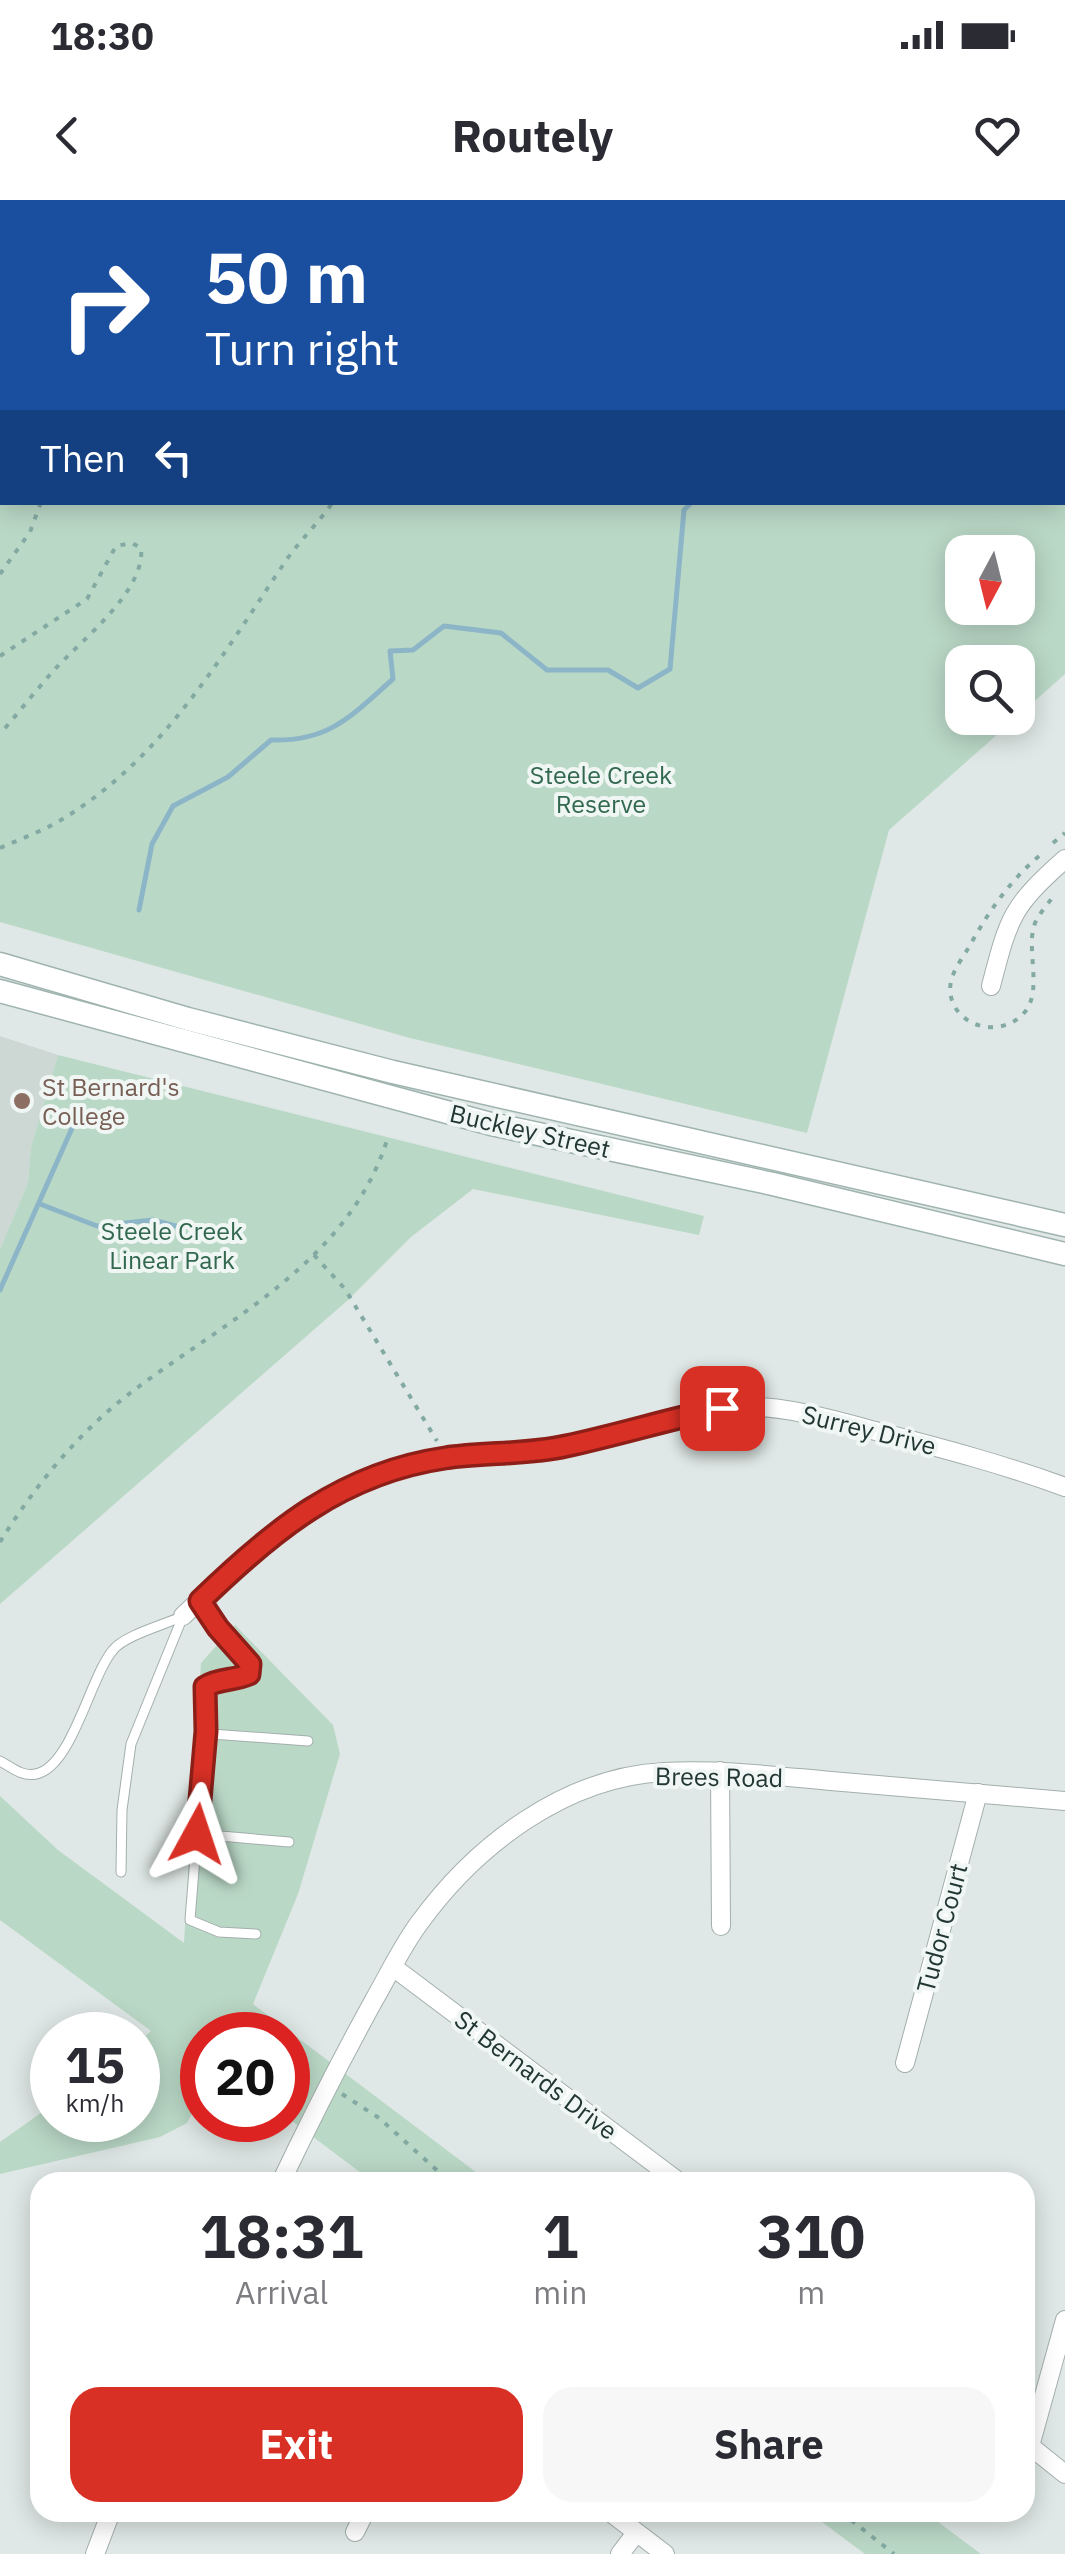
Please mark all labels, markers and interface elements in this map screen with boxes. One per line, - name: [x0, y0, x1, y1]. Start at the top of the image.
- text: 18:30: [50, 11, 154, 60]
- text: Routely: [452, 106, 613, 164]
- icon: back: [40, 108, 95, 163]
- icon: heart: [970, 108, 1025, 163]
- text: 50 m: [205, 231, 368, 322]
- icon: right: [40, 240, 170, 370]
- text: Turn right: [205, 319, 400, 377]
- icon: left: [146, 430, 201, 485]
- text: Then: [40, 433, 126, 482]
- north arrow: [945, 535, 1035, 625]
- map controls: [945, 535, 1035, 735]
- button: search: [945, 645, 1035, 735]
- park label: Steele Creek Reserve: [530, 758, 672, 820]
- place label: St Bernard's College: [42, 1070, 180, 1132]
- marker: St Bernard's College: [11, 1090, 33, 1112]
- street label: Buckley Street: [447, 1096, 614, 1165]
- park label: Steele Creek Linear Park: [101, 1214, 243, 1276]
- pin: [680, 1366, 765, 1451]
- icon: arrive: [695, 1381, 750, 1436]
- street label: Surrey Drive: [799, 1397, 940, 1462]
- street label: Brees Road: [655, 1759, 783, 1794]
- position arrow: [145, 1782, 249, 1886]
- street label: Tudor Court: [908, 1860, 975, 1996]
- street label: St Bernards Drive: [448, 2003, 624, 2147]
- speed limit sign: 20: [180, 2012, 310, 2142]
- text: 15: [65, 2032, 125, 2097]
- text: km/h: [66, 2086, 124, 2119]
- text: 18:31: [200, 2196, 364, 2275]
- text: 1: [542, 2196, 578, 2275]
- text: 310: [757, 2196, 865, 2275]
- text: Arrival: [235, 2271, 328, 2313]
- text: min: [533, 2271, 587, 2313]
- text: m: [797, 2271, 825, 2313]
- button: Exit: [70, 2387, 523, 2502]
- button: Share: [543, 2387, 995, 2502]

